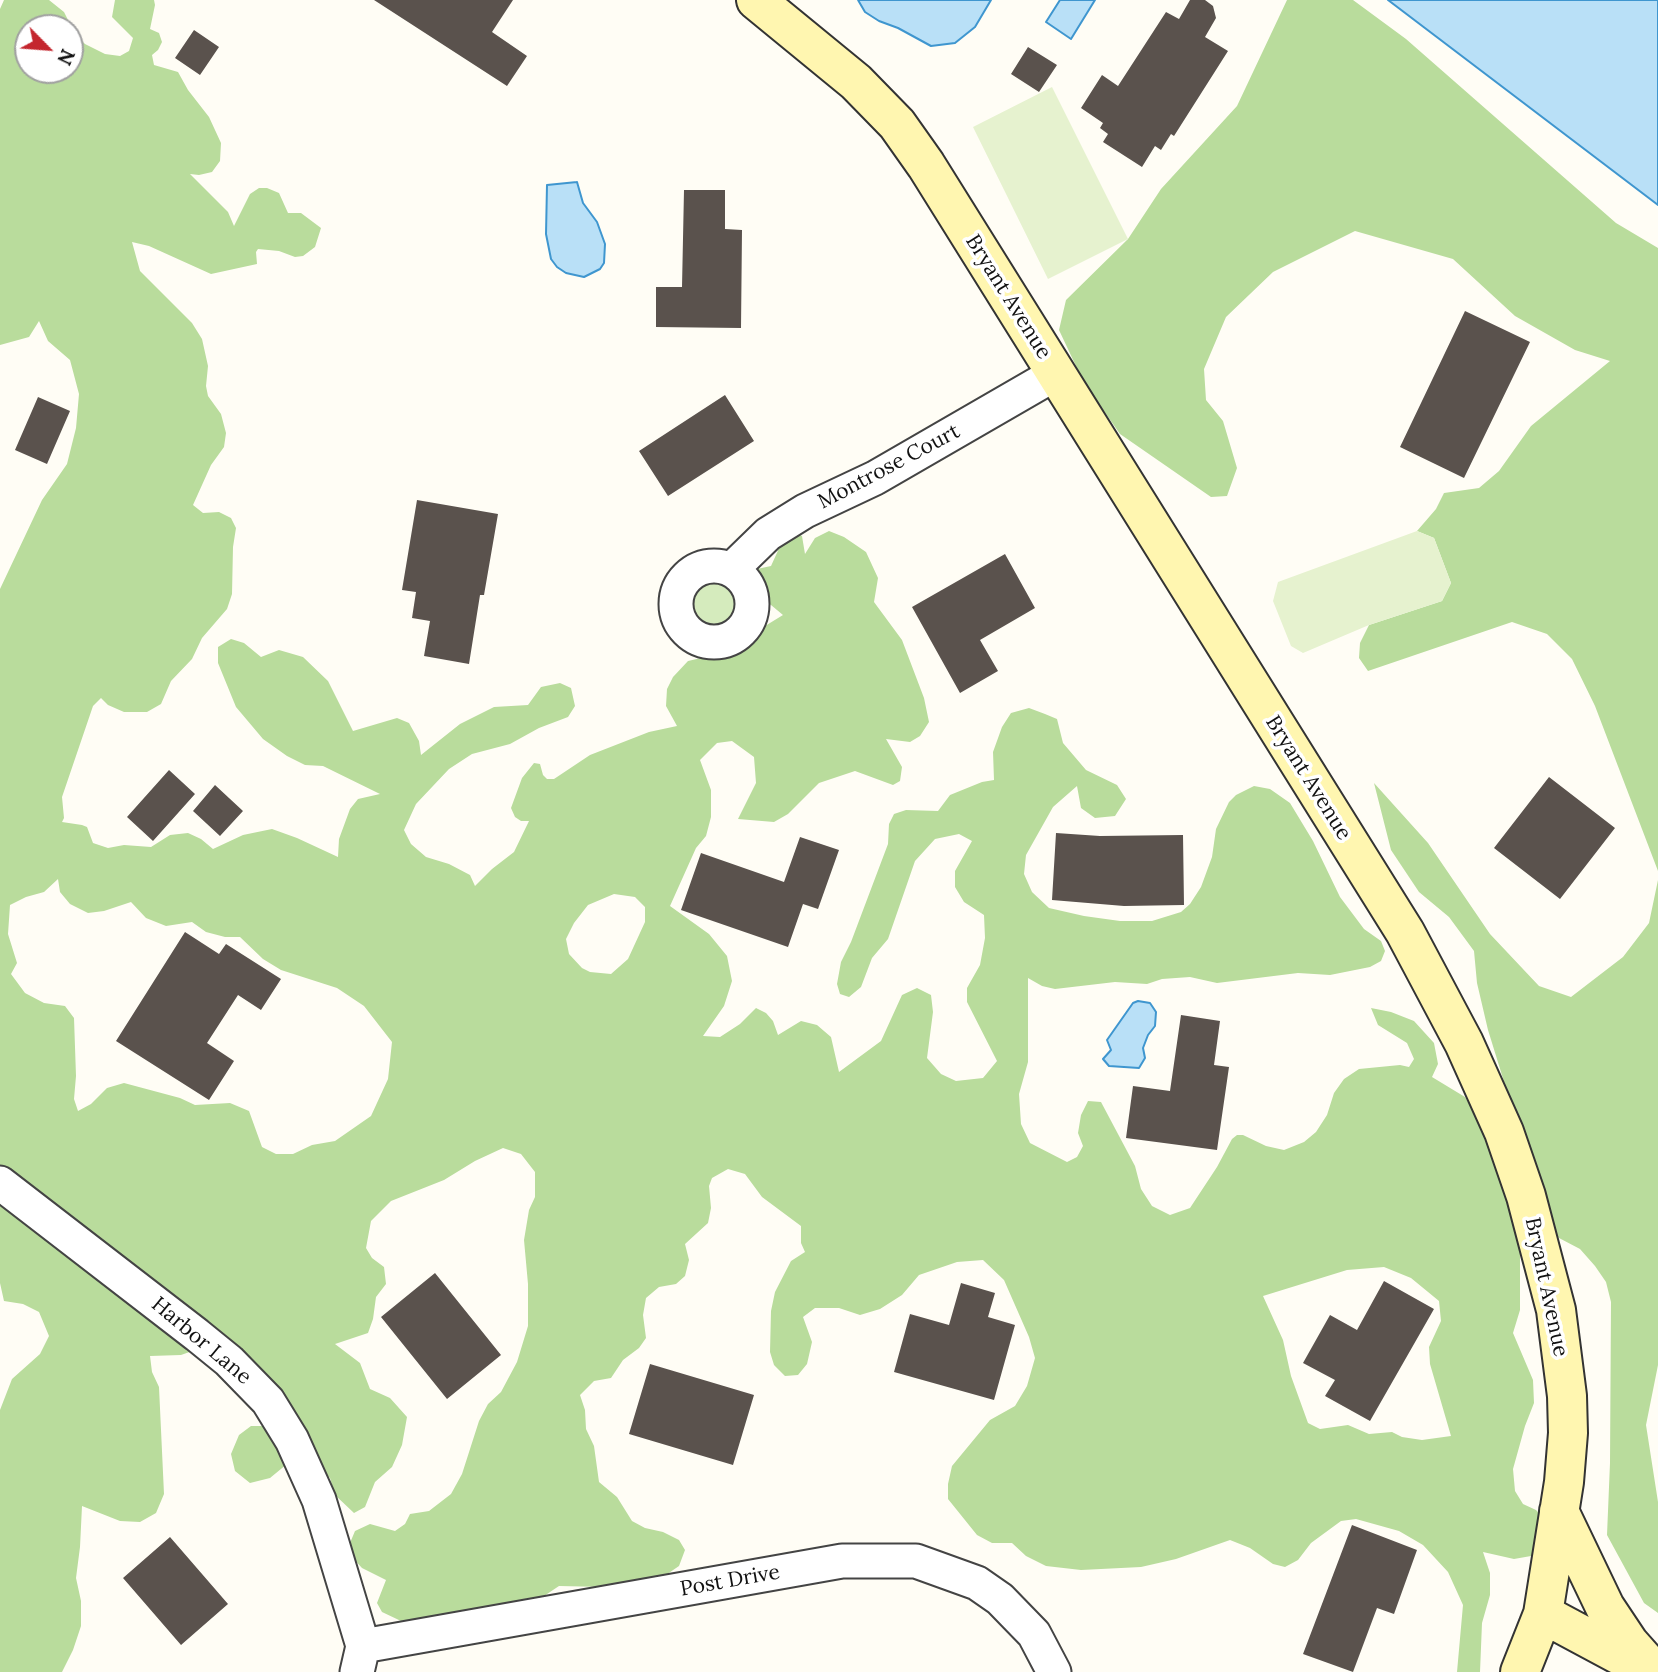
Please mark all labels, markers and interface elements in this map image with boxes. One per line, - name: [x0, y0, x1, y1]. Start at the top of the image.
- north arrow: [14, 14, 84, 84]
- text: N: [52, 45, 80, 69]
- street label: Bryant Avenue: [960, 230, 1056, 364]
- street label: Montrose Court: [814, 419, 964, 515]
- street label: Bryant Avenue: [1260, 711, 1356, 845]
- street label: Bryant Avenue: [1519, 1215, 1573, 1359]
- street label: Harbor Lane: [146, 1292, 256, 1390]
- street label: Post Drive: [678, 1560, 782, 1602]

